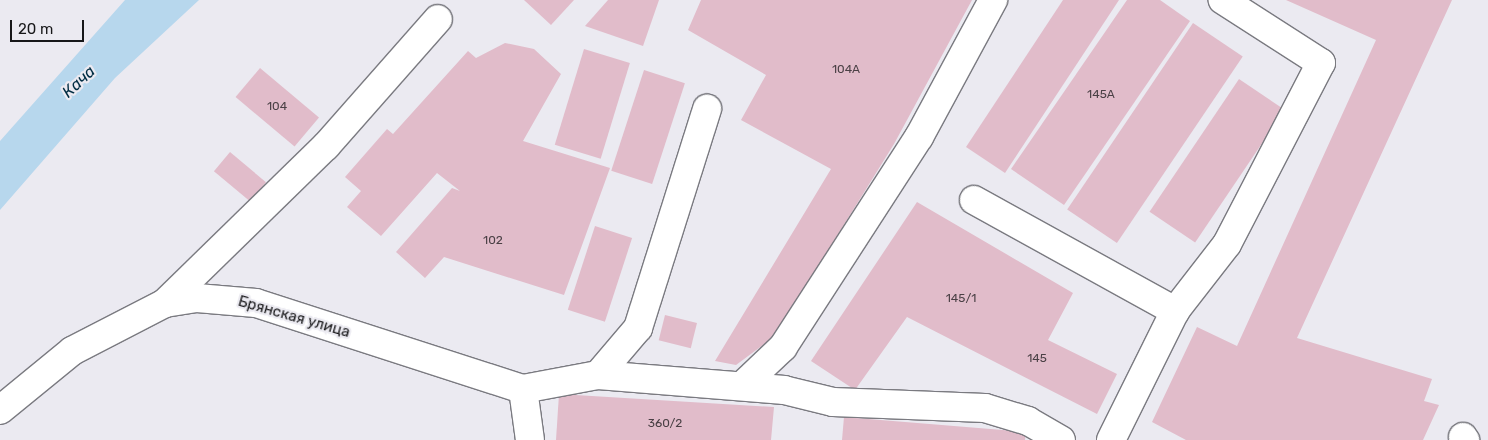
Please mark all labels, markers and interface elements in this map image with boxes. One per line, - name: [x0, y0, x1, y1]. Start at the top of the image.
- scale bar: [12, 10, 86, 42]
- text: 20 m: [18, 20, 53, 38]
- water label: Кача: [59, 62, 99, 102]
- house number: 104А: [832, 63, 860, 77]
- house number: 145А: [1087, 88, 1115, 102]
- house number: 104: [267, 100, 287, 114]
- house number: 102: [483, 234, 503, 248]
- street label: Брянская улица: [236, 292, 352, 342]
- house number: 145/1: [946, 292, 976, 306]
- house number: 145: [1027, 352, 1047, 366]
- house number: 360/2: [648, 417, 682, 431]

